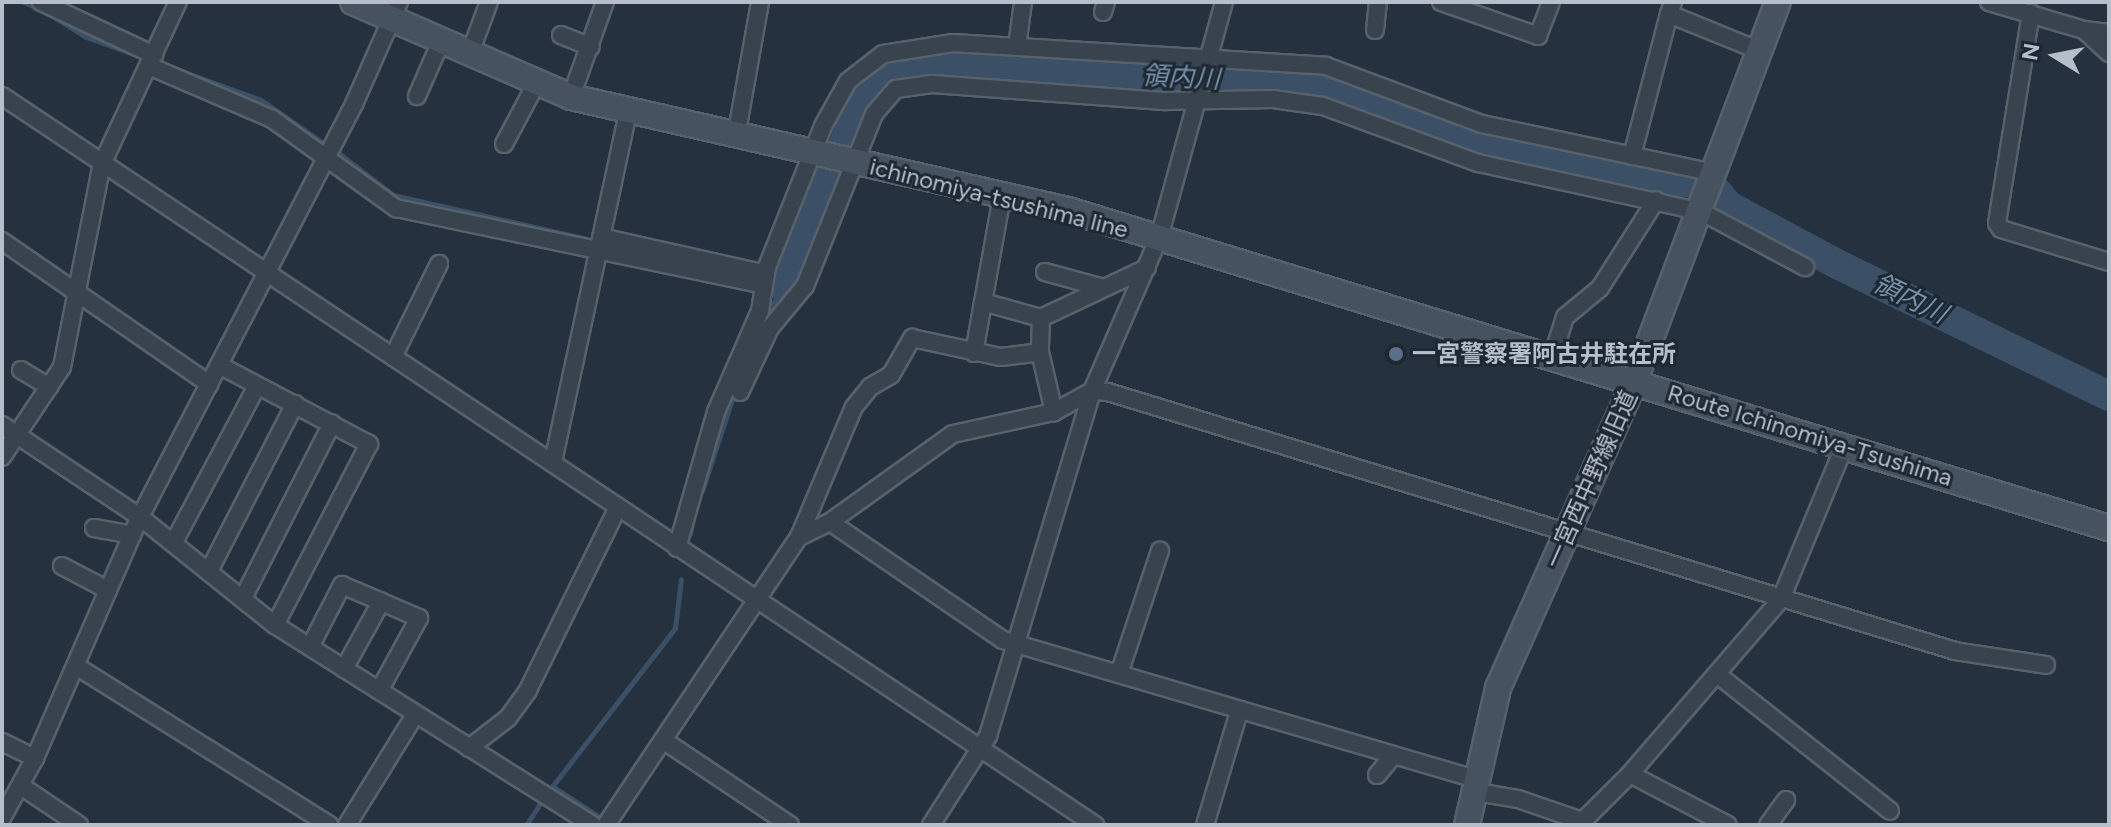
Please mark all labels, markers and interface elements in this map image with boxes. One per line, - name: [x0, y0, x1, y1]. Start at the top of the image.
- north arrow: [2015, 16, 2095, 96]
- text: N: [2016, 41, 2046, 62]
- water label: 領内川: [1141, 60, 1221, 96]
- street label: ichinomiya-tsushima line: [867, 152, 1131, 244]
- water label: 領内川: [1868, 268, 1952, 330]
- place label: 一宮警察署阿古井駐在所: [1412, 340, 1676, 368]
- marker: 一宮警察署阿古井駐在所: [1387, 345, 1405, 363]
- street label: Route Ichinomiya-Tsushima: [1664, 378, 1956, 492]
- street label: 一宮西中野線旧道: [1539, 385, 1643, 573]

